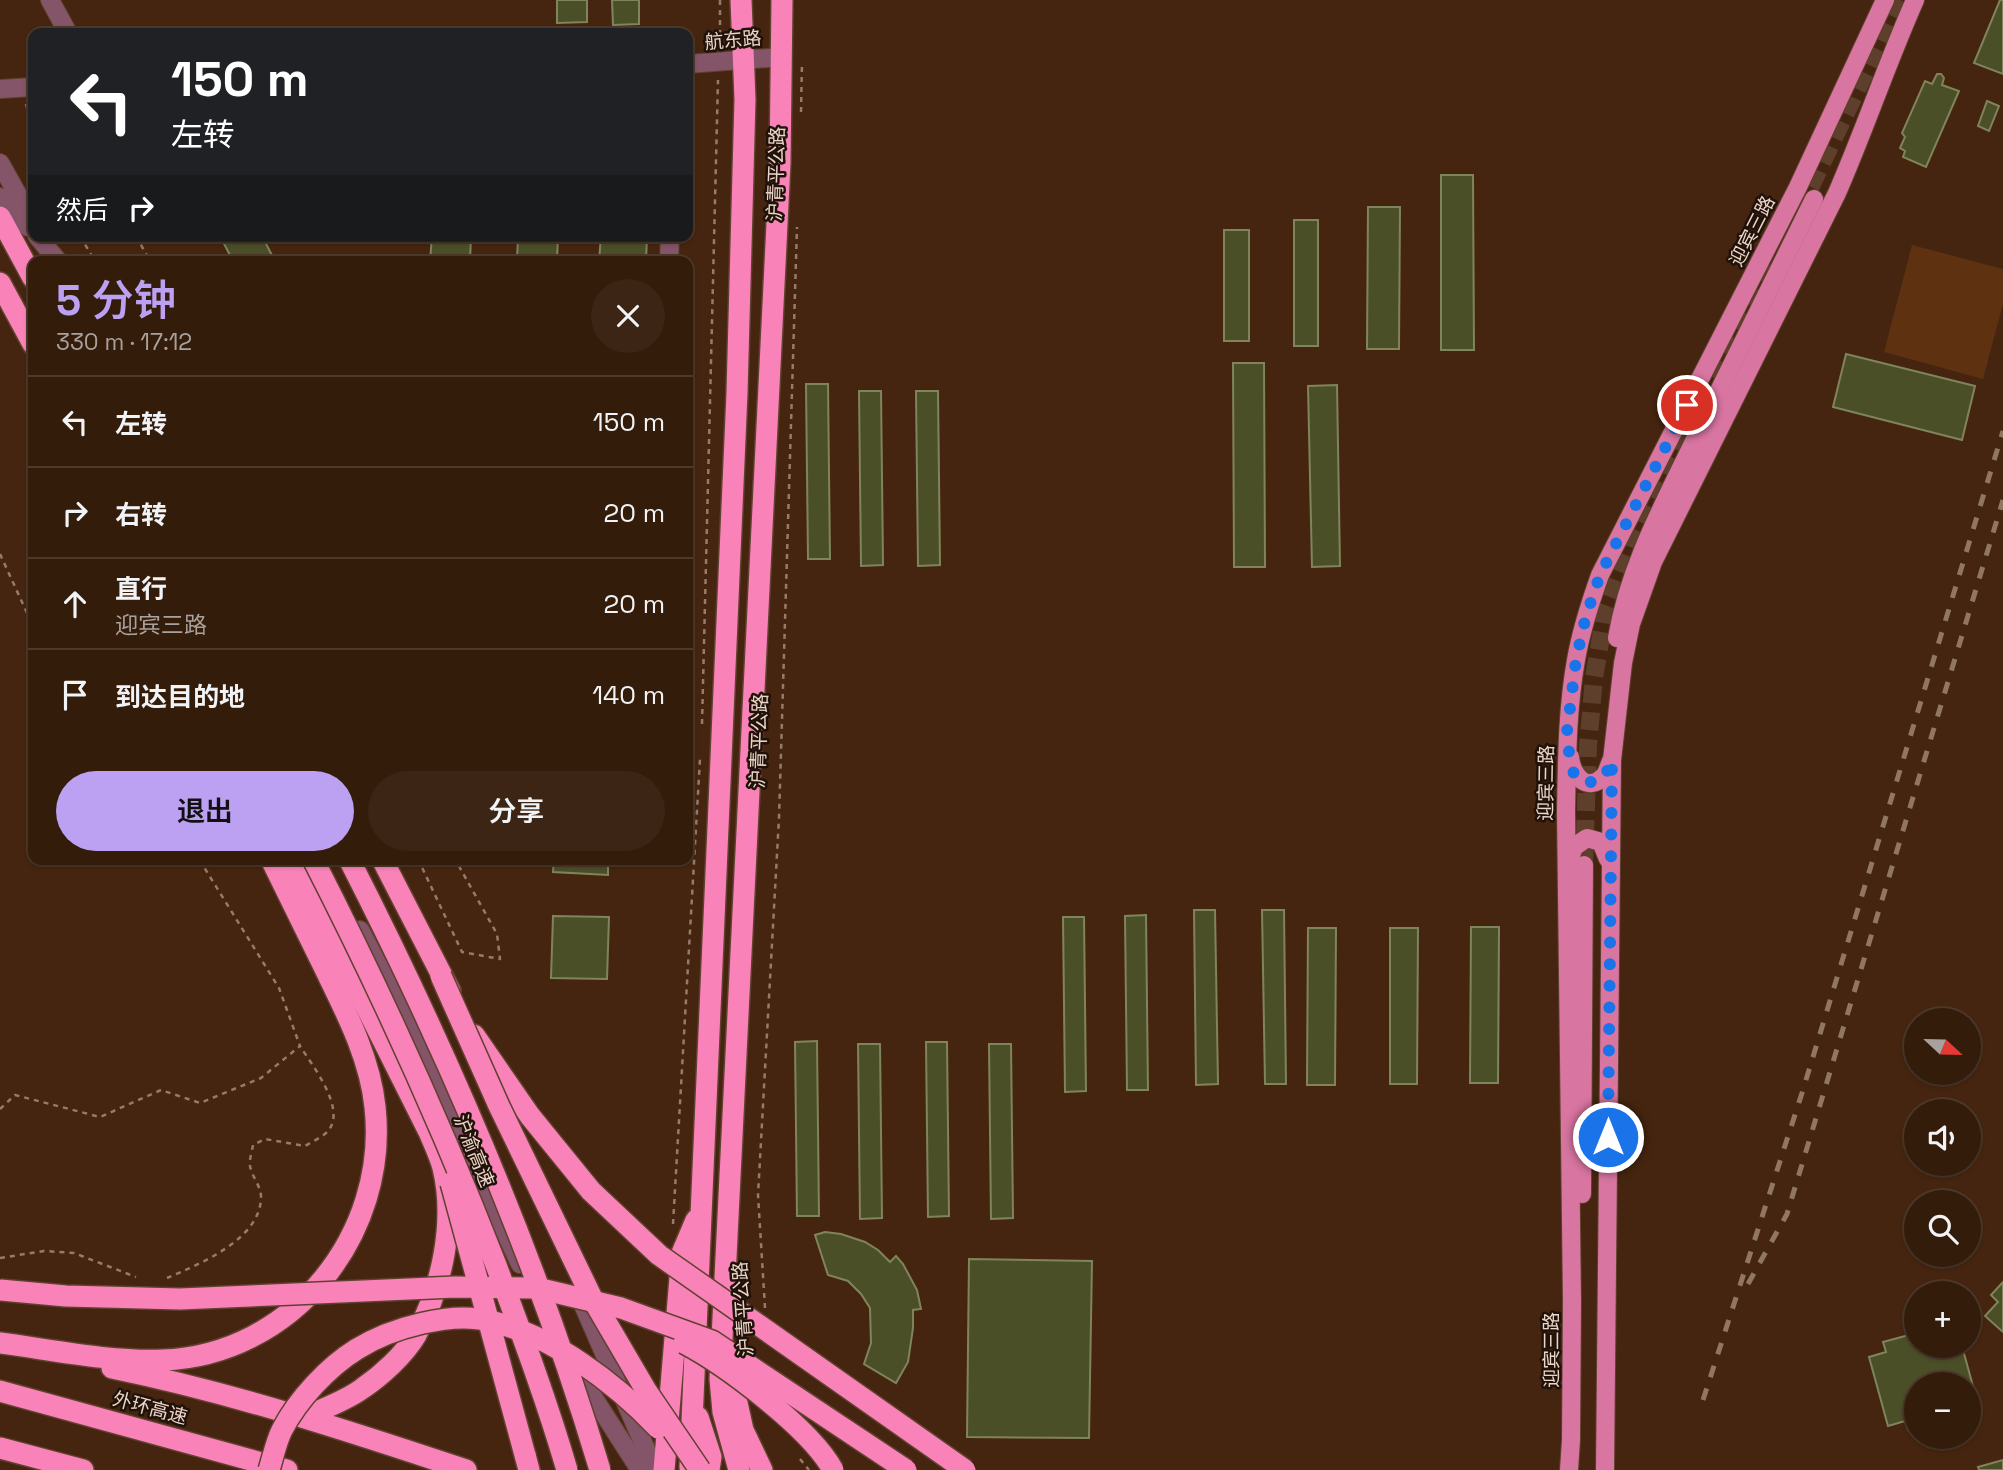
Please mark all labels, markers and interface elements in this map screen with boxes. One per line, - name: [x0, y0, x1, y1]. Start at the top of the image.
- street label: 航东路: [704, 25, 762, 55]
- text: 150 m: [171, 48, 309, 110]
- icon: left: [56, 56, 147, 147]
- text: 左转: [171, 115, 235, 155]
- street label: 沪青平公路: [762, 126, 790, 222]
- icon: right: [122, 189, 160, 227]
- street label: 迎宾三路: [1724, 191, 1780, 271]
- text: 然后: [56, 193, 108, 227]
- text: 5 分钟: [56, 274, 176, 327]
- button: close: [591, 279, 665, 353]
- text: 330 m · 17:12: [56, 327, 192, 357]
- pin: [1657, 375, 1717, 435]
- icon: arrive: [1668, 386, 1706, 424]
- icon: left: [56, 403, 94, 441]
- text: 150 m: [593, 405, 665, 439]
- text: 左转: [115, 407, 167, 441]
- icon: right: [56, 494, 94, 532]
- text: 20 m: [604, 496, 665, 530]
- text: 右转: [115, 498, 167, 532]
- text: 直行: [115, 572, 167, 606]
- icon: ahead: [56, 585, 94, 623]
- text: 20 m: [604, 587, 665, 621]
- text: 迎宾三路: [115, 610, 207, 640]
- icon: arrive: [56, 676, 94, 714]
- text: 140 m: [592, 678, 665, 712]
- text: 到达目的地: [115, 680, 245, 714]
- street label: 沪青平公路: [745, 693, 773, 789]
- street label: 迎宾三路: [1533, 745, 1559, 821]
- button: 退出: [56, 771, 354, 851]
- button: 分享: [368, 771, 665, 851]
- north arrow: [1904, 1008, 1981, 1085]
- map controls: [1904, 1008, 1981, 1449]
- button: sound: [1904, 1099, 1981, 1176]
- position arrow: [1571, 1100, 1645, 1174]
- street label: 沪渝高速: [448, 1111, 500, 1191]
- button: search: [1904, 1190, 1981, 1267]
- street label: 沪青平公路: [727, 1261, 759, 1357]
- button: +: [1904, 1281, 1981, 1358]
- street label: 迎宾三路: [1539, 1312, 1564, 1388]
- button: −: [1904, 1372, 1981, 1449]
- street label: 外环高速: [110, 1386, 190, 1430]

